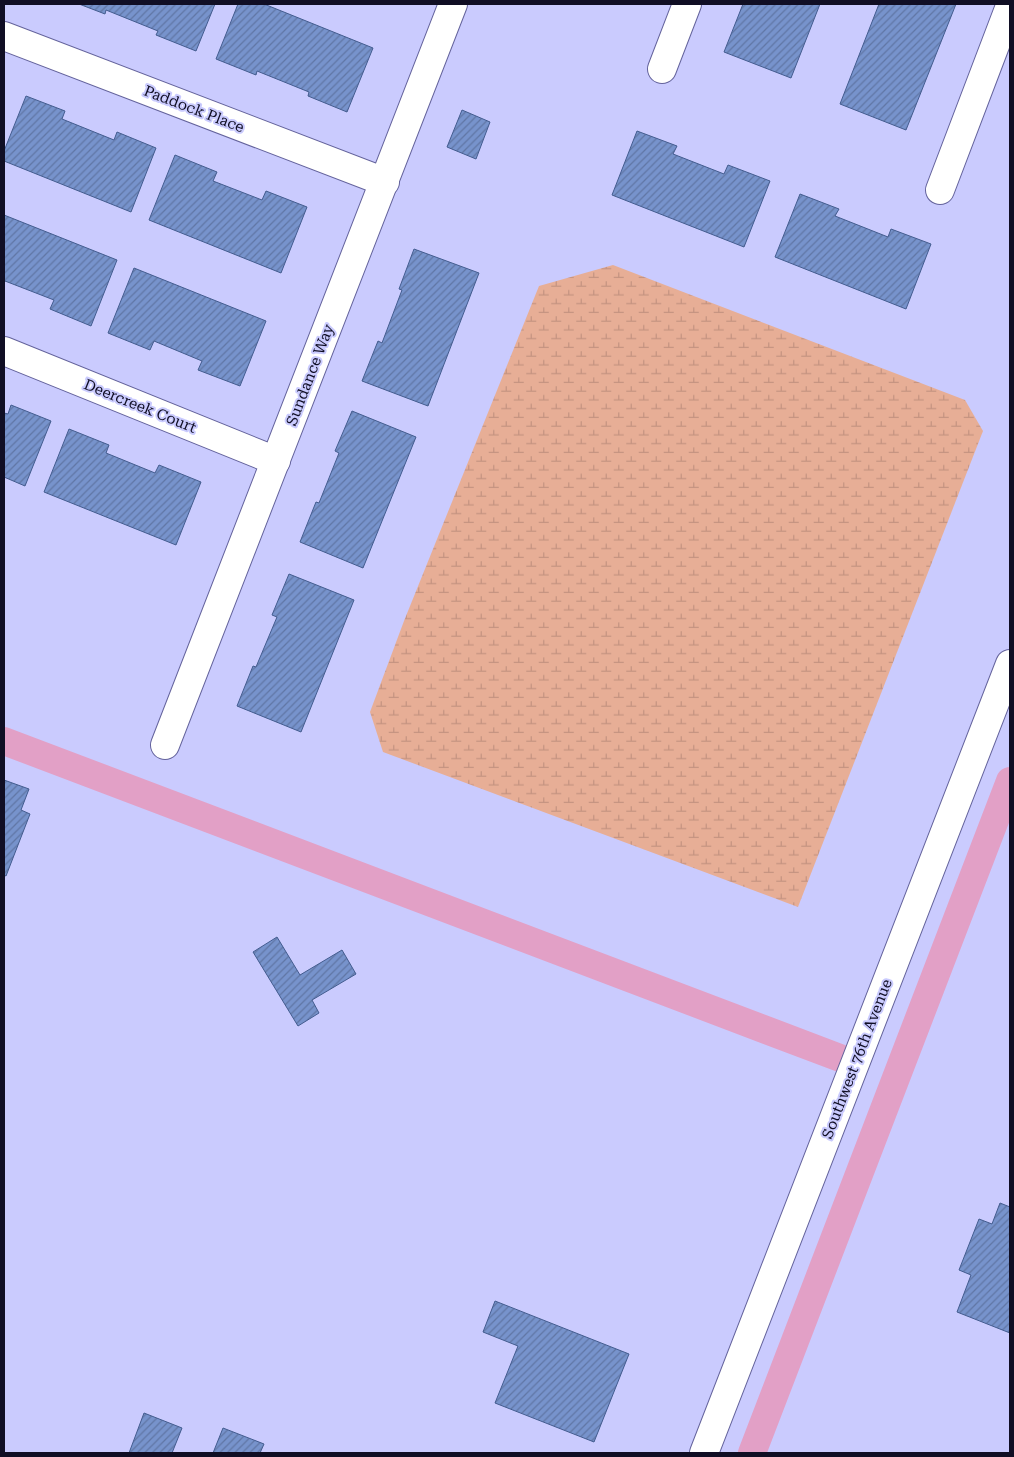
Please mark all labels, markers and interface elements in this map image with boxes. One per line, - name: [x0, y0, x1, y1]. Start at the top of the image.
- street label: Paddock Place: [141, 82, 247, 136]
- street label: Sundance Way: [282, 322, 338, 428]
- street label: Deercreek Court: [81, 375, 199, 437]
- street label: Southwest 76th Avenue: [818, 977, 896, 1141]

